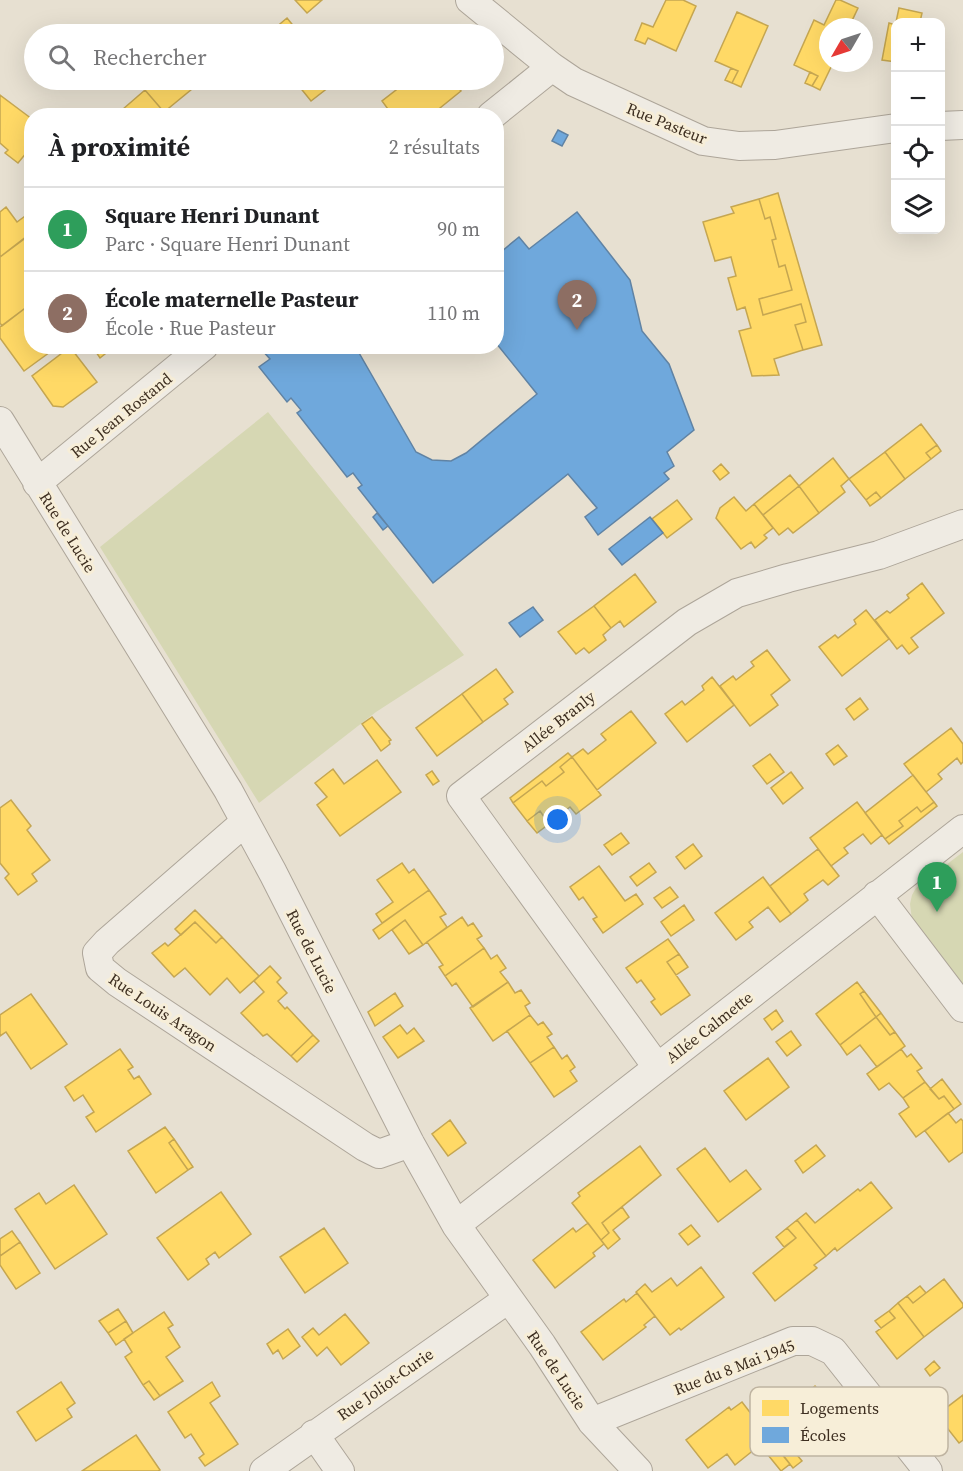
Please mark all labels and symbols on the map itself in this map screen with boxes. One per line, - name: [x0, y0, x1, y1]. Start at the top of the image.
- north arrow: [819, 18, 873, 72]
- street label: Rue Pasteur: [623, 97, 711, 149]
- pin: 2: [558, 280, 596, 330]
- street label: Rue Jean Rostand: [66, 367, 176, 463]
- street label: Rue de Lucie: [34, 487, 102, 577]
- street label: Allée Branly: [517, 685, 600, 757]
- your location: [543, 805, 572, 834]
- pin: 1: [918, 862, 956, 912]
- street label: Rue de Lucie: [281, 905, 343, 997]
- street label: Rue Louis Aragon: [105, 968, 222, 1057]
- street label: Allée Calmette: [661, 986, 757, 1068]
- street label: Rue de Lucie: [522, 1326, 592, 1414]
- street label: Rue du 8 Mai 1945: [670, 1334, 798, 1400]
- street label: Rue Joliot-Curie: [332, 1343, 438, 1425]
- legend: [750, 1387, 948, 1456]
- text: Logements: [800, 1397, 879, 1419]
- text: Écoles: [800, 1424, 846, 1446]

